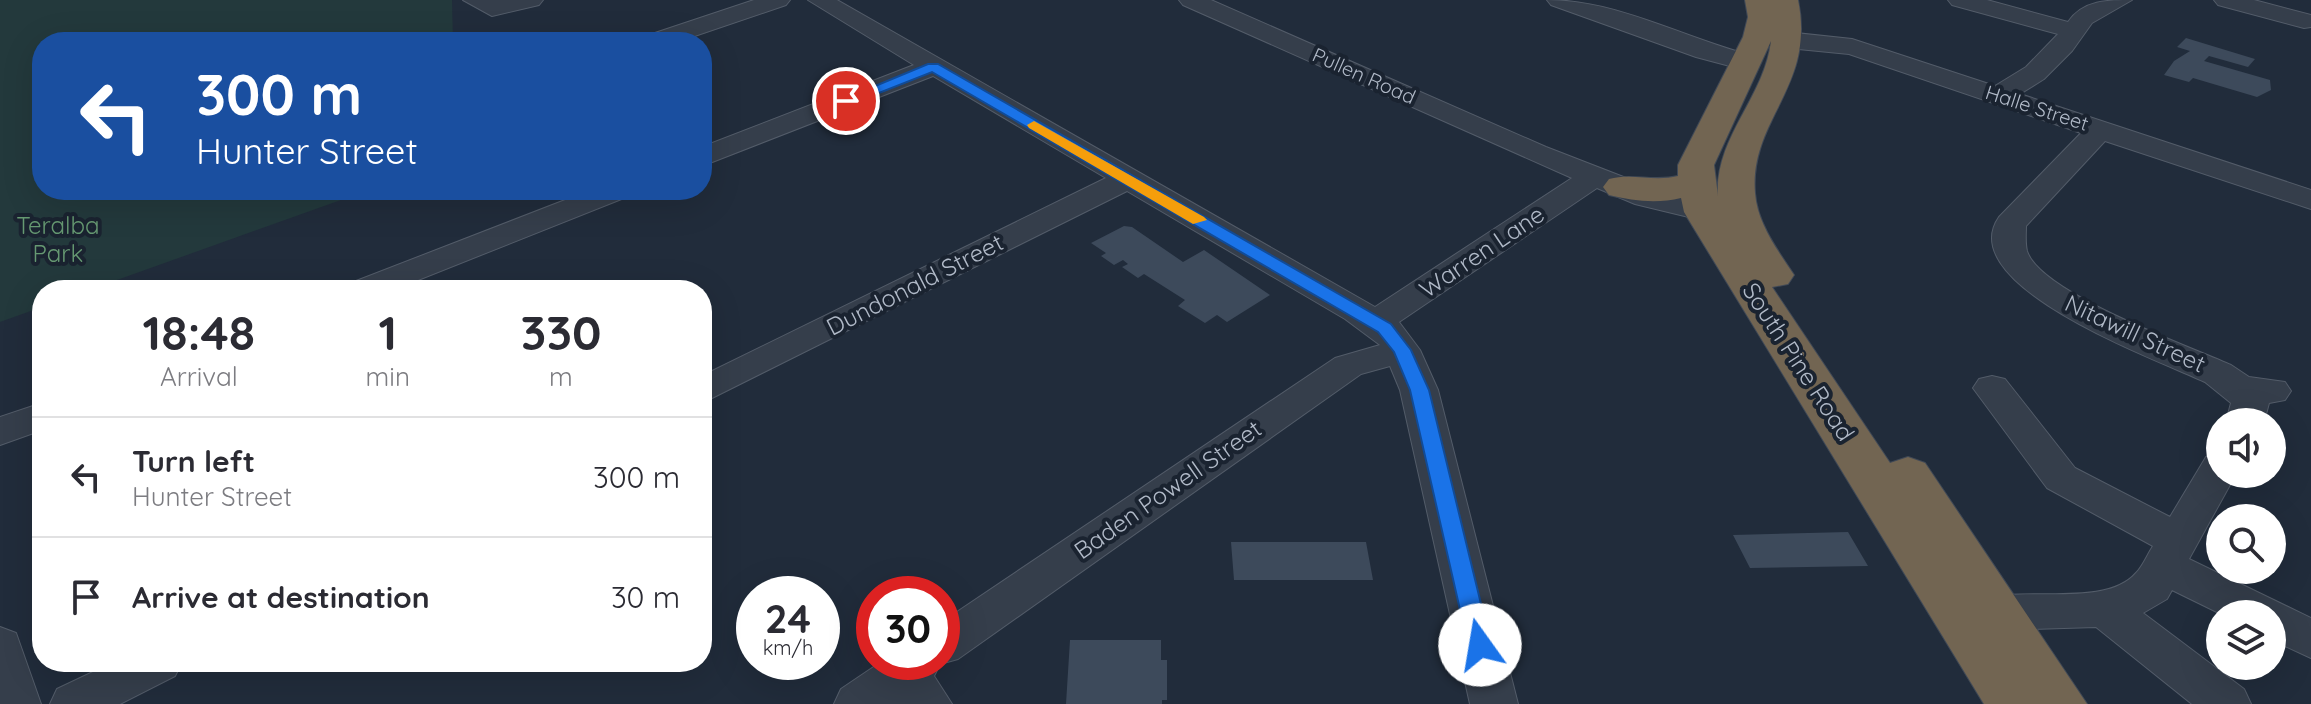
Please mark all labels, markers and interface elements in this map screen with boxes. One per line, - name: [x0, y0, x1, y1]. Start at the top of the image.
- street label: Pullen Road: [1309, 42, 1420, 109]
- text: 300 m: [196, 59, 362, 129]
- icon: left: [64, 64, 168, 168]
- pin: [812, 67, 880, 135]
- icon: arrive: [824, 79, 868, 123]
- street label: Halle Street: [1982, 79, 2092, 136]
- text: Hunter Street: [196, 128, 418, 173]
- street label: Warren Lane: [1413, 198, 1550, 304]
- park label: Teralba Park: [16, 210, 100, 268]
- street label: Dundonald Street: [821, 227, 1008, 342]
- street label: South Pine Road: [1736, 277, 1861, 446]
- street label: Nitawill Street: [2060, 287, 2210, 379]
- text: 18:48: [143, 302, 255, 362]
- text: 1: [378, 302, 397, 362]
- text: 330: [520, 302, 601, 362]
- text: Arrival: [160, 360, 238, 393]
- text: min: [366, 360, 410, 393]
- text: m: [549, 360, 573, 393]
- map controls: [2206, 408, 2286, 680]
- button: sound: [2206, 408, 2286, 488]
- street label: Baden Powell Street: [1068, 413, 1267, 565]
- text: Turn left: [132, 442, 255, 480]
- icon: left: [64, 455, 108, 499]
- text: 300 m: [593, 458, 680, 496]
- text: Hunter Street: [132, 480, 292, 513]
- button: search: [2206, 504, 2286, 584]
- icon: arrive: [64, 575, 108, 619]
- speed limit sign: 30: [856, 576, 960, 680]
- text: Arrive at destination: [132, 578, 430, 616]
- text: 30 m: [611, 578, 680, 616]
- text: 24: [765, 593, 811, 643]
- button: layers: [2206, 600, 2286, 680]
- position arrow: [1438, 603, 1522, 687]
- text: km/h: [763, 635, 813, 660]

